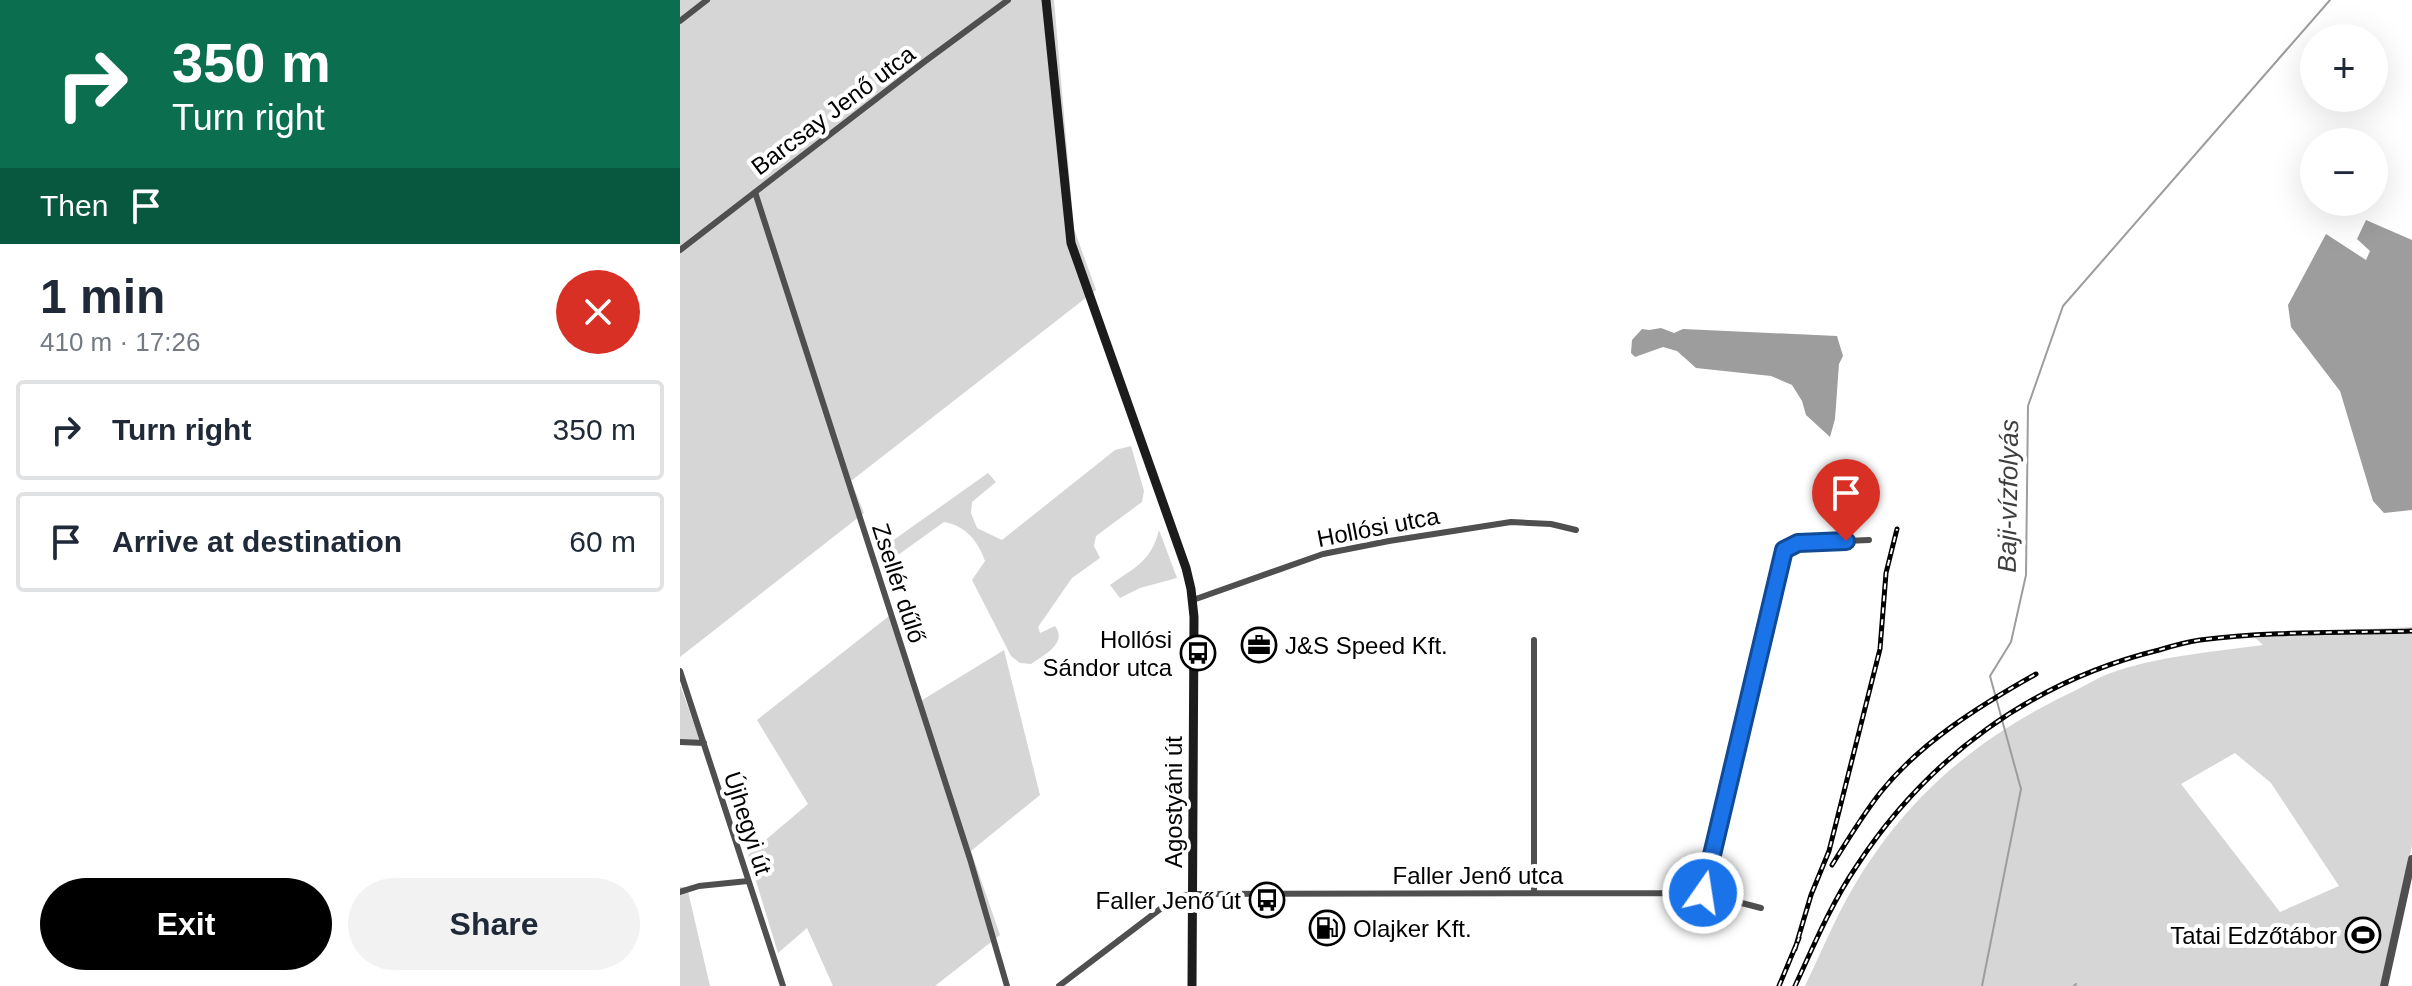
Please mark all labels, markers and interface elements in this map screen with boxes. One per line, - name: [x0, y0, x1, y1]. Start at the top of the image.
- map controls: [2300, 24, 2388, 216]
- button: +: [2300, 24, 2388, 112]
- text: 350 m: [172, 31, 331, 94]
- icon: right: [40, 32, 144, 136]
- street label: Barcsay Jenő utca: [746, 39, 920, 180]
- text: Turn right: [172, 97, 325, 138]
- button: −: [2300, 128, 2388, 216]
- icon: arrive: [124, 184, 168, 228]
- text: Then: [40, 189, 108, 222]
- text: 1 min: [40, 270, 165, 323]
- button: close: [556, 270, 640, 354]
- text: 410 m · 17:26: [40, 327, 200, 357]
- icon: right: [44, 408, 88, 452]
- text: Turn right: [112, 413, 251, 446]
- text: 350 m: [553, 413, 636, 446]
- water label: Baji-vízfolyás: [1992, 419, 2024, 573]
- pin: [1812, 459, 1880, 541]
- icon: arrive: [1824, 471, 1868, 515]
- street label: Hollósi utca: [1315, 502, 1442, 552]
- icon: arrive: [44, 520, 88, 564]
- street label: Zsellér dűlő: [867, 520, 931, 646]
- text: Arrive at destination: [112, 525, 402, 558]
- text: 60 m: [569, 525, 636, 558]
- place label: Hollósi Sándor utca: [1043, 626, 1173, 681]
- office icon: J&S Speed Kft.: [1240, 626, 1278, 664]
- place label: J&S Speed Kft.: [1285, 632, 1448, 659]
- bus stop icon: Hollósi Sándor utca: [1179, 634, 1217, 672]
- street label: Agostyáni út: [1160, 736, 1187, 868]
- street label: Újhegyi út: [719, 768, 777, 878]
- position arrow: [1661, 851, 1745, 935]
- street label: Faller Jenő utca: [1393, 862, 1564, 889]
- button: Exit: [40, 878, 332, 970]
- button: Share: [348, 878, 640, 970]
- bus stop icon: Faller Jenő út: [1248, 881, 1286, 919]
- place label: Faller Jenő út: [1096, 887, 1241, 914]
- fuel station icon: Olajker Kft.: [1308, 909, 1346, 947]
- place label: Olajker Kft.: [1353, 915, 1472, 942]
- sports icon: Tatai Edzőtábor: [2344, 916, 2382, 954]
- place label: Tatai Edzőtábor: [2170, 922, 2337, 949]

